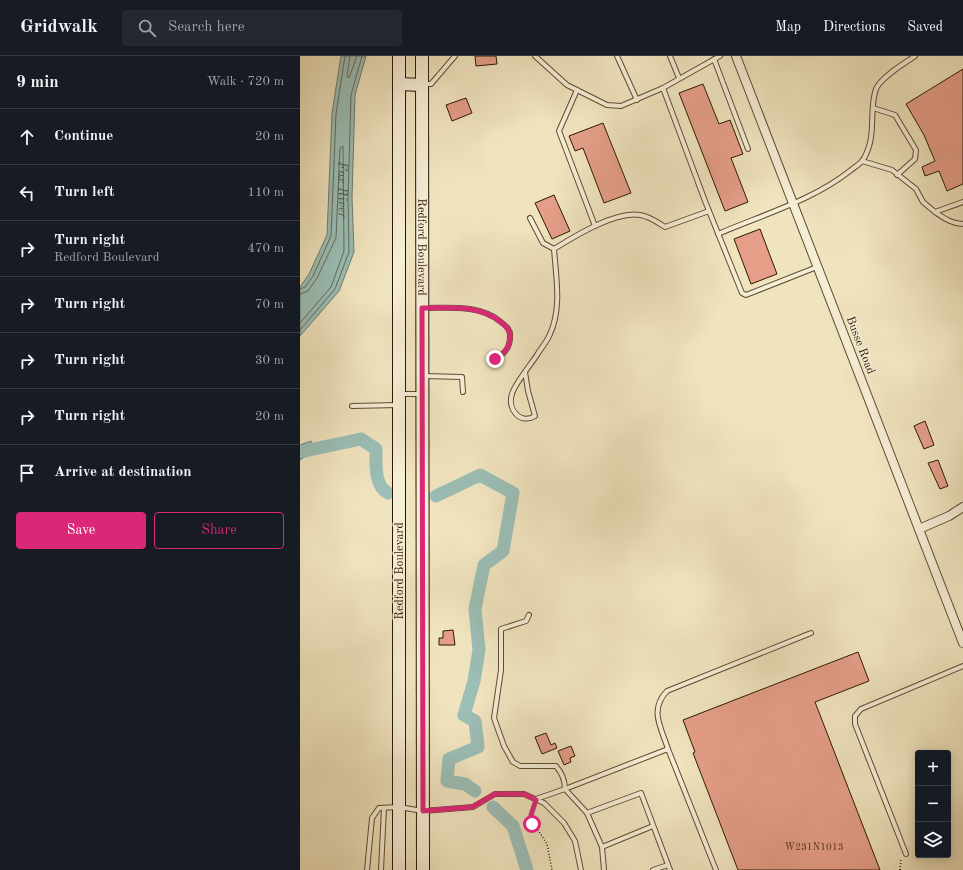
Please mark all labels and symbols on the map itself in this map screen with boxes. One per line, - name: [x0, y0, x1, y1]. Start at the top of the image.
- water label: Fox River: [335, 160, 349, 218]
- street label: Redford Boulevard: [415, 198, 427, 296]
- street label: Busse Road: [844, 315, 877, 376]
- route end: [486, 350, 504, 368]
- street label: Redford Boulevard: [394, 522, 406, 620]
- route start: [523, 815, 541, 833]
- house number: W231N1013: [785, 842, 843, 852]

